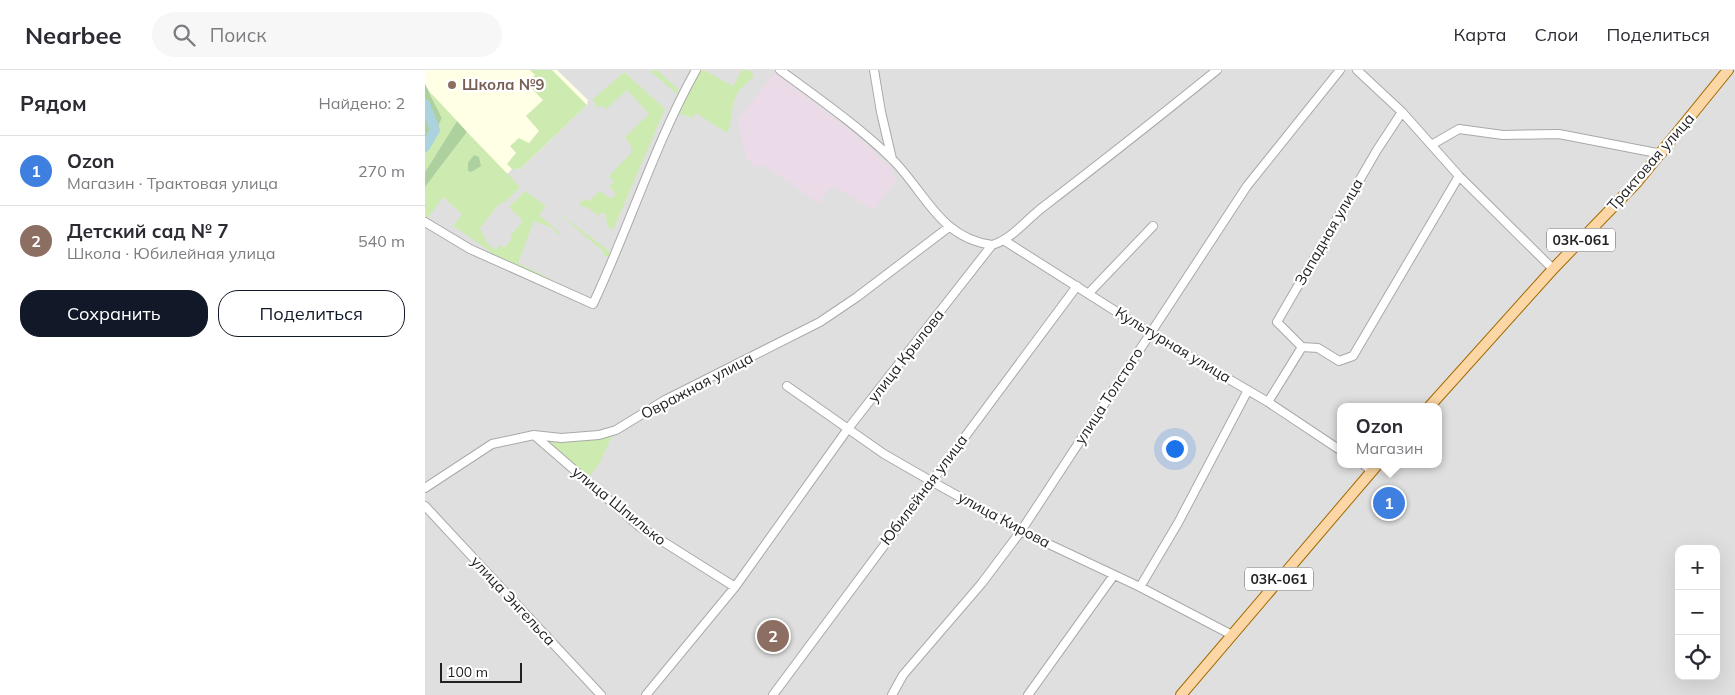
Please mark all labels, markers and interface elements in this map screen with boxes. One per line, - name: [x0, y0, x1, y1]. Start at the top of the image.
- search box: [152, 12, 502, 57]
- text: Nearbee: [25, 20, 122, 50]
- icon: search: [170, 21, 198, 49]
- text: Поиск: [210, 23, 266, 47]
- text: Карта: [1454, 23, 1506, 46]
- text: Слои: [1534, 23, 1579, 46]
- text: Поделиться: [1607, 23, 1710, 46]
- place label: Школа №9: [462, 75, 544, 94]
- marker: Школа №9: [446, 79, 458, 91]
- text: Рядом: [20, 90, 87, 116]
- text: Найдено: 2: [319, 93, 405, 113]
- street label: Трактовая улица: [1603, 109, 1698, 214]
- text: Ozon: [67, 149, 114, 173]
- text: 1: [31, 161, 41, 181]
- text: 270 m: [358, 161, 405, 181]
- text: Магазин · Трактовая улица: [67, 173, 278, 193]
- street label: Западная улица: [1290, 175, 1367, 289]
- text: Детский сад № 7: [67, 219, 229, 243]
- road number: 03К-061: [1547, 228, 1615, 252]
- text: 2: [31, 231, 41, 251]
- text: 540 m: [358, 231, 405, 251]
- text: Школа · Юбилейная улица: [67, 243, 275, 263]
- button: Сохранить: [20, 290, 208, 337]
- button: Поделиться: [218, 290, 405, 337]
- street label: Культурная улица: [1112, 302, 1235, 387]
- street label: улица Крылова: [863, 305, 948, 406]
- street label: улица Толстого: [1070, 344, 1147, 448]
- street label: Овражная улица: [637, 348, 756, 423]
- popup: [1337, 403, 1442, 468]
- text: Ozon: [1356, 414, 1403, 438]
- street label: Юбилейная улица: [876, 431, 971, 549]
- your location: [1162, 436, 1188, 462]
- text: Магазин: [1356, 438, 1423, 458]
- street label: улица Шпилько: [568, 462, 670, 549]
- pin: 1: [1373, 484, 1405, 522]
- street label: улица Кирова: [955, 487, 1054, 552]
- map controls: [1675, 545, 1720, 680]
- button: +: [1675, 545, 1720, 590]
- street label: улица Энгельса: [467, 552, 560, 649]
- road number: 03К-061: [1245, 568, 1313, 590]
- button: −: [1675, 590, 1720, 635]
- pin: 2: [757, 617, 789, 655]
- button: locate: [1675, 635, 1720, 680]
- scale bar: [440, 660, 523, 683]
- text: 100 m: [447, 663, 488, 681]

